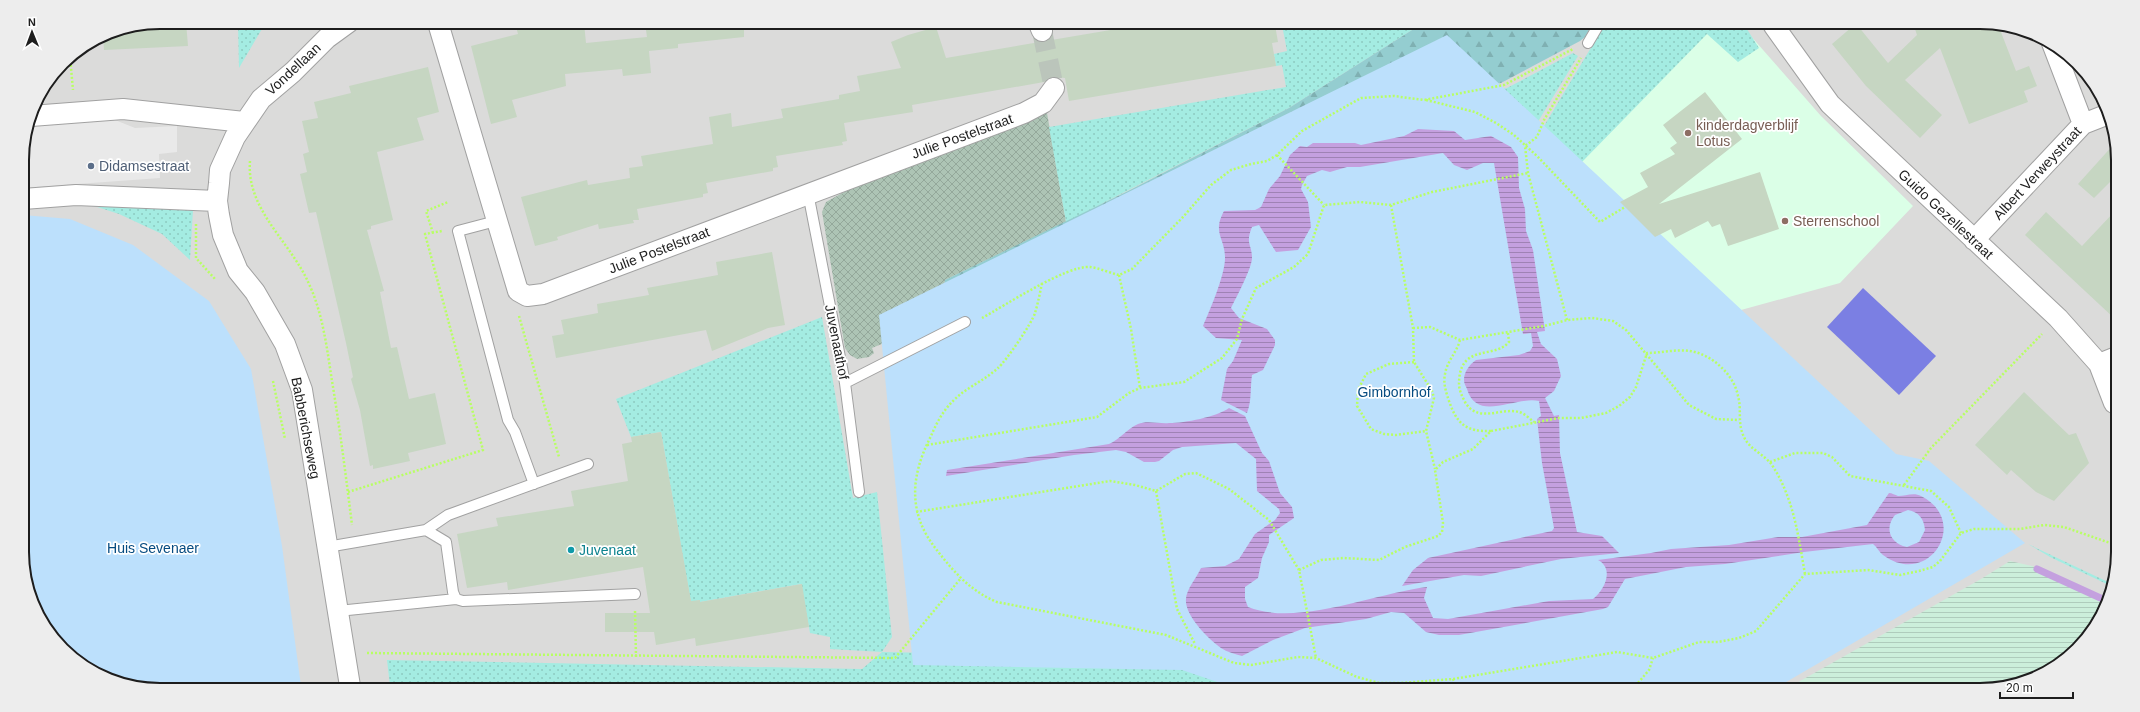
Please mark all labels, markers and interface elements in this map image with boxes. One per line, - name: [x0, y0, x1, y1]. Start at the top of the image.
- north arrow: [12, 12, 52, 52]
- text: N: [28, 16, 36, 28]
- street label: Vondellaan: [262, 40, 324, 98]
- street label: Julie Postelstraat: [909, 110, 1015, 162]
- place label: kinderdagverblijf Lotus: [1696, 117, 1798, 149]
- street label: Albert Verweystraat: [1990, 123, 2084, 223]
- marker: kinderdagverblijf Lotus: [1683, 128, 1693, 138]
- place label: Didamsestraat: [99, 158, 189, 174]
- marker: Didamsestraat: [86, 161, 96, 171]
- street label: Guido Gezellestraat: [1895, 166, 1997, 262]
- place label: Sterrenschool: [1793, 213, 1879, 229]
- marker: Sterrenschool: [1780, 216, 1790, 226]
- street label: Julie Postelstraat: [606, 223, 712, 277]
- street label: Juvenaathof: [822, 303, 852, 381]
- street label: Babberichseweg: [288, 376, 324, 480]
- park label: Gimbornhof: [1357, 384, 1431, 400]
- park label: Huis Sevenaer: [107, 540, 199, 556]
- place label: Juvenaat: [579, 542, 636, 558]
- marker: Juvenaat: [566, 545, 576, 555]
- scale bar: [2000, 674, 2073, 700]
- text: 20 m: [2006, 681, 2033, 695]

